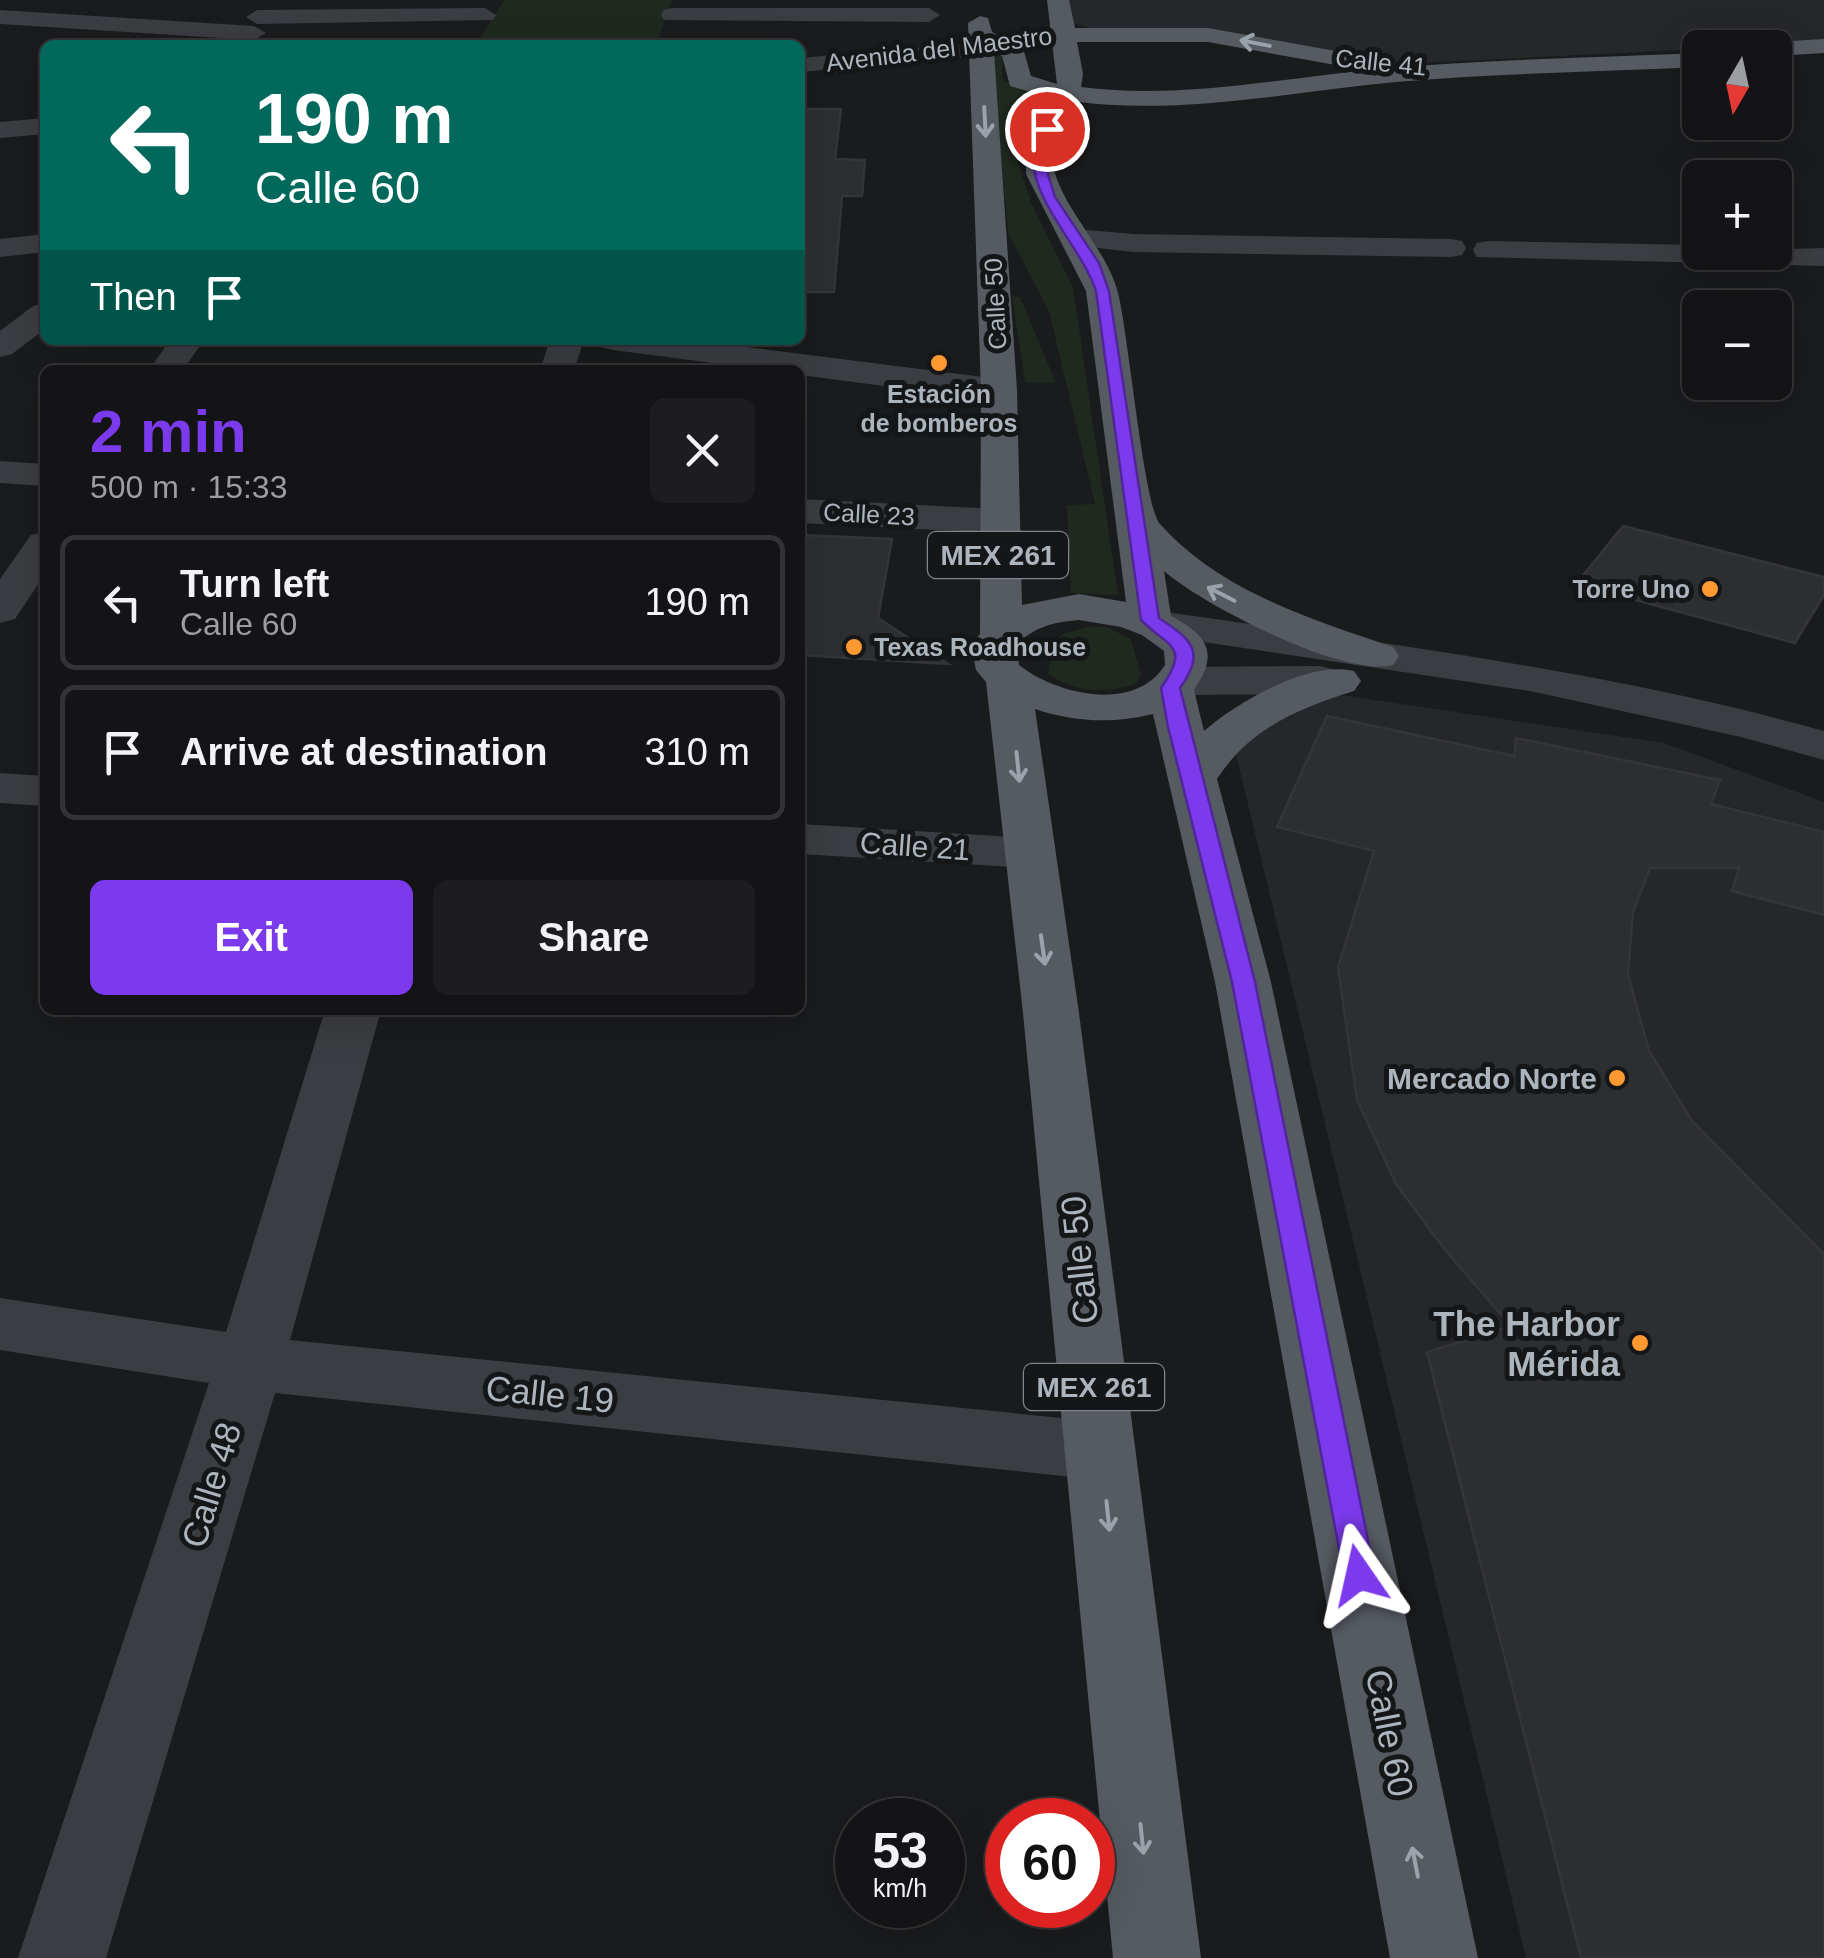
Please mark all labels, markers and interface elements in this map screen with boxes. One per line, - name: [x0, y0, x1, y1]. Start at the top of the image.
- street label: Avenida del Maestro: [824, 21, 1054, 77]
- north arrow: [1682, 30, 1792, 140]
- map controls: [1682, 30, 1792, 400]
- one-way arrow: [1240, 32, 1272, 51]
- street label: Calle 41: [1334, 43, 1428, 81]
- icon: left: [90, 80, 220, 210]
- text: 190 m: [255, 80, 453, 158]
- pin: [1005, 87, 1090, 172]
- icon: arrive: [1020, 102, 1075, 157]
- one-way arrow: [976, 106, 995, 138]
- button: +: [1682, 160, 1792, 270]
- text: Calle 60: [255, 162, 420, 213]
- street label: Calle 50: [979, 257, 1011, 351]
- icon: arrive: [197, 270, 252, 325]
- text: Then: [90, 276, 177, 318]
- button: −: [1682, 290, 1792, 400]
- marker: Estación de bomberos: [928, 352, 950, 374]
- place label: Estación de bomberos: [861, 380, 1017, 437]
- text: 2 min: [90, 398, 247, 465]
- button: close: [650, 398, 755, 503]
- text: 500 m · 15:33: [90, 469, 287, 505]
- street label: Calle 23: [822, 498, 916, 530]
- road number: MEX 261: [928, 532, 1068, 578]
- text: Turn left: [180, 563, 329, 605]
- icon: left: [95, 575, 150, 630]
- place label: Torre Uno: [1572, 575, 1690, 603]
- marker: Torre Uno: [1699, 578, 1721, 600]
- text: 190 m: [644, 581, 750, 623]
- one-way arrow: [1207, 584, 1237, 603]
- text: Calle 60: [180, 606, 297, 642]
- place label: Texas Roadhouse: [874, 633, 1086, 661]
- marker: Texas Roadhouse: [843, 636, 865, 658]
- icon: arrive: [95, 725, 150, 780]
- text: Arrive at destination: [180, 731, 547, 773]
- text: 310 m: [644, 731, 750, 773]
- one-way arrow: [1009, 751, 1028, 783]
- street label: Calle 21: [859, 826, 971, 866]
- button: Exit: [90, 880, 413, 995]
- button: Share: [433, 880, 755, 995]
- one-way arrow: [1034, 933, 1053, 966]
- place label: Mercado Norte: [1387, 1062, 1597, 1095]
- marker: Mercado Norte: [1606, 1067, 1628, 1089]
- street label: Calle 50: [1053, 1194, 1105, 1326]
- place label: The Harbor Mérida: [1433, 1304, 1621, 1383]
- marker: The Harbor Mérida: [1629, 1332, 1651, 1354]
- road number: MEX 261: [1024, 1364, 1164, 1410]
- street label: Calle 19: [484, 1368, 616, 1420]
- street label: Calle 48: [174, 1418, 248, 1552]
- one-way arrow: [1099, 1500, 1118, 1532]
- position arrow: [1307, 1523, 1411, 1627]
- street label: Calle 60: [1359, 1666, 1421, 1800]
- speed limit sign: 60: [985, 1798, 1115, 1928]
- text: 53: [872, 1823, 928, 1879]
- one-way arrow: [1133, 1823, 1152, 1855]
- one-way arrow: [1405, 1847, 1424, 1879]
- text: km/h: [873, 1874, 927, 1902]

